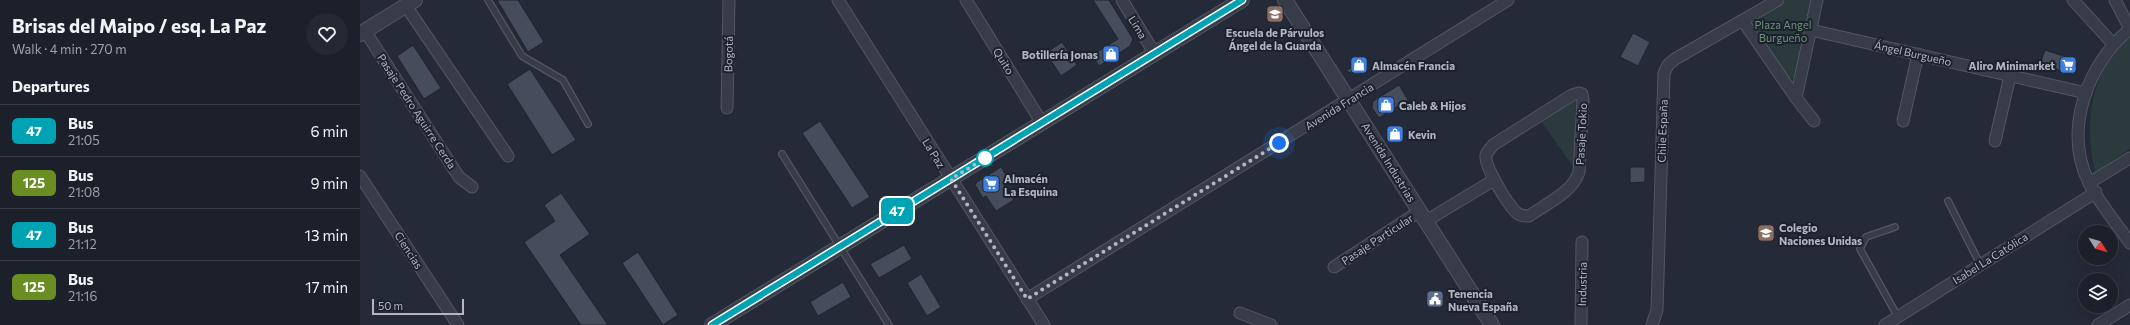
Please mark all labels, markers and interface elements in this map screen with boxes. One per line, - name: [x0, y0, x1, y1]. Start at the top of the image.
- school or university icon: Escuela de Párvulos Ángel de la Guarda: [1265, 4, 1285, 24]
- button: heart: [306, 13, 348, 55]
- street label: Lima: [1126, 13, 1150, 41]
- text: Brisas del Maipo / esq. La Paz: [12, 14, 266, 37]
- park label: Plaza Angel Burgueño: [1754, 18, 1812, 44]
- place label: Escuela de Párvulos Ángel de la Guarda: [1226, 26, 1324, 52]
- street label: Bogotá: [721, 36, 735, 72]
- street label: Ángel Burgueño: [1873, 37, 1954, 68]
- text: Walk · 4 min · 270 m: [12, 41, 127, 57]
- shop icon: Botillería Jonas: [1101, 44, 1121, 64]
- street label: Quito: [991, 45, 1017, 77]
- place label: Botillería Jonas: [1022, 48, 1098, 62]
- street label: Pasaje Pedro Aguirre Cerda: [375, 51, 459, 171]
- shop icon: Almacén Francia: [1349, 55, 1369, 75]
- supermarket icon: Aliro Minimarket: [2058, 55, 2078, 75]
- place label: Almacén Francia: [1372, 59, 1455, 72]
- place label: Aliro Minimarket: [1969, 59, 2055, 72]
- text: Departures: [12, 77, 90, 95]
- street label: Avenida Francia: [1302, 80, 1376, 132]
- shop icon: Caleb & Hijos: [1376, 95, 1396, 115]
- place label: Caleb & Hijos: [1399, 99, 1466, 112]
- street label: Chile España: [1654, 99, 1670, 163]
- street label: Pasaje Tokio: [1573, 102, 1589, 165]
- text: Bus: [68, 114, 93, 132]
- street label: Avenida Industrias: [1359, 120, 1419, 204]
- text: 47: [26, 122, 42, 139]
- text: 6 min: [310, 122, 348, 140]
- shop icon: Kevin: [1385, 124, 1405, 144]
- place label: Kevin: [1408, 128, 1436, 141]
- text: 21:05: [68, 132, 100, 148]
- your location: [1269, 133, 1289, 153]
- street label: La Paz: [920, 136, 948, 171]
- unlabelled marker: [976, 149, 994, 167]
- text: Bus: [68, 166, 93, 184]
- place label: Almacén La Esquina: [1004, 172, 1058, 198]
- text: 125: [23, 174, 45, 191]
- text: 9 min: [310, 174, 348, 192]
- supermarket icon: Almacén La Esquina: [981, 174, 1001, 194]
- text: 21:08: [68, 184, 100, 200]
- line badge: 47: [879, 198, 915, 224]
- text: 47: [889, 202, 905, 219]
- street label: Pasaje Particular: [1339, 211, 1416, 267]
- text: Bus: [68, 218, 93, 236]
- place label: Colegio Naciones Unidas: [1779, 221, 1862, 247]
- school or university icon: Colegio Naciones Unidas: [1756, 223, 1776, 243]
- north arrow: [2078, 225, 2118, 265]
- map controls: [2078, 225, 2118, 313]
- text: 47: [26, 226, 42, 243]
- text: 13 min: [305, 226, 348, 244]
- street label: Ciencias: [392, 229, 426, 271]
- street label: Isabel La Católica: [1950, 230, 2030, 286]
- text: 21:12: [68, 236, 97, 252]
- street label: Industria: [1575, 262, 1589, 306]
- text: Bus: [68, 270, 93, 288]
- button: layers: [2078, 273, 2118, 313]
- text: 125: [23, 278, 45, 295]
- text: 17 min: [305, 278, 348, 296]
- place label: Tenencia Nueva España: [1448, 287, 1518, 313]
- text: 21:16: [68, 288, 97, 304]
- public building icon: Tenencia Nueva España: [1425, 289, 1445, 309]
- scale bar: [372, 297, 464, 316]
- text: 50 m: [378, 299, 403, 312]

